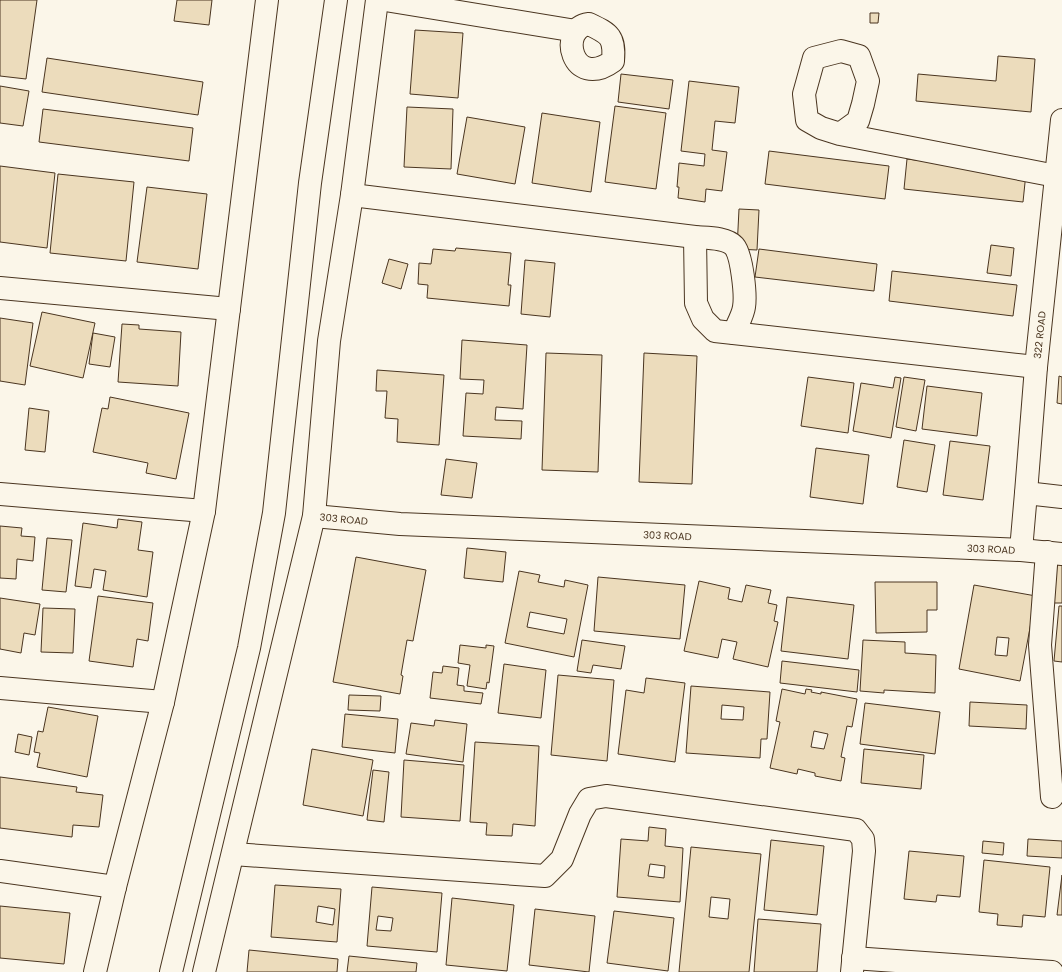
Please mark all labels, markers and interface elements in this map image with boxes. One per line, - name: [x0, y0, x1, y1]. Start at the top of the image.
- street label: 322 ROAD: [1029, 310, 1049, 359]
- street label: 303 ROAD: [319, 509, 369, 528]
- street label: 303 ROAD: [643, 527, 692, 544]
- street label: 303 ROAD: [967, 540, 1016, 557]

